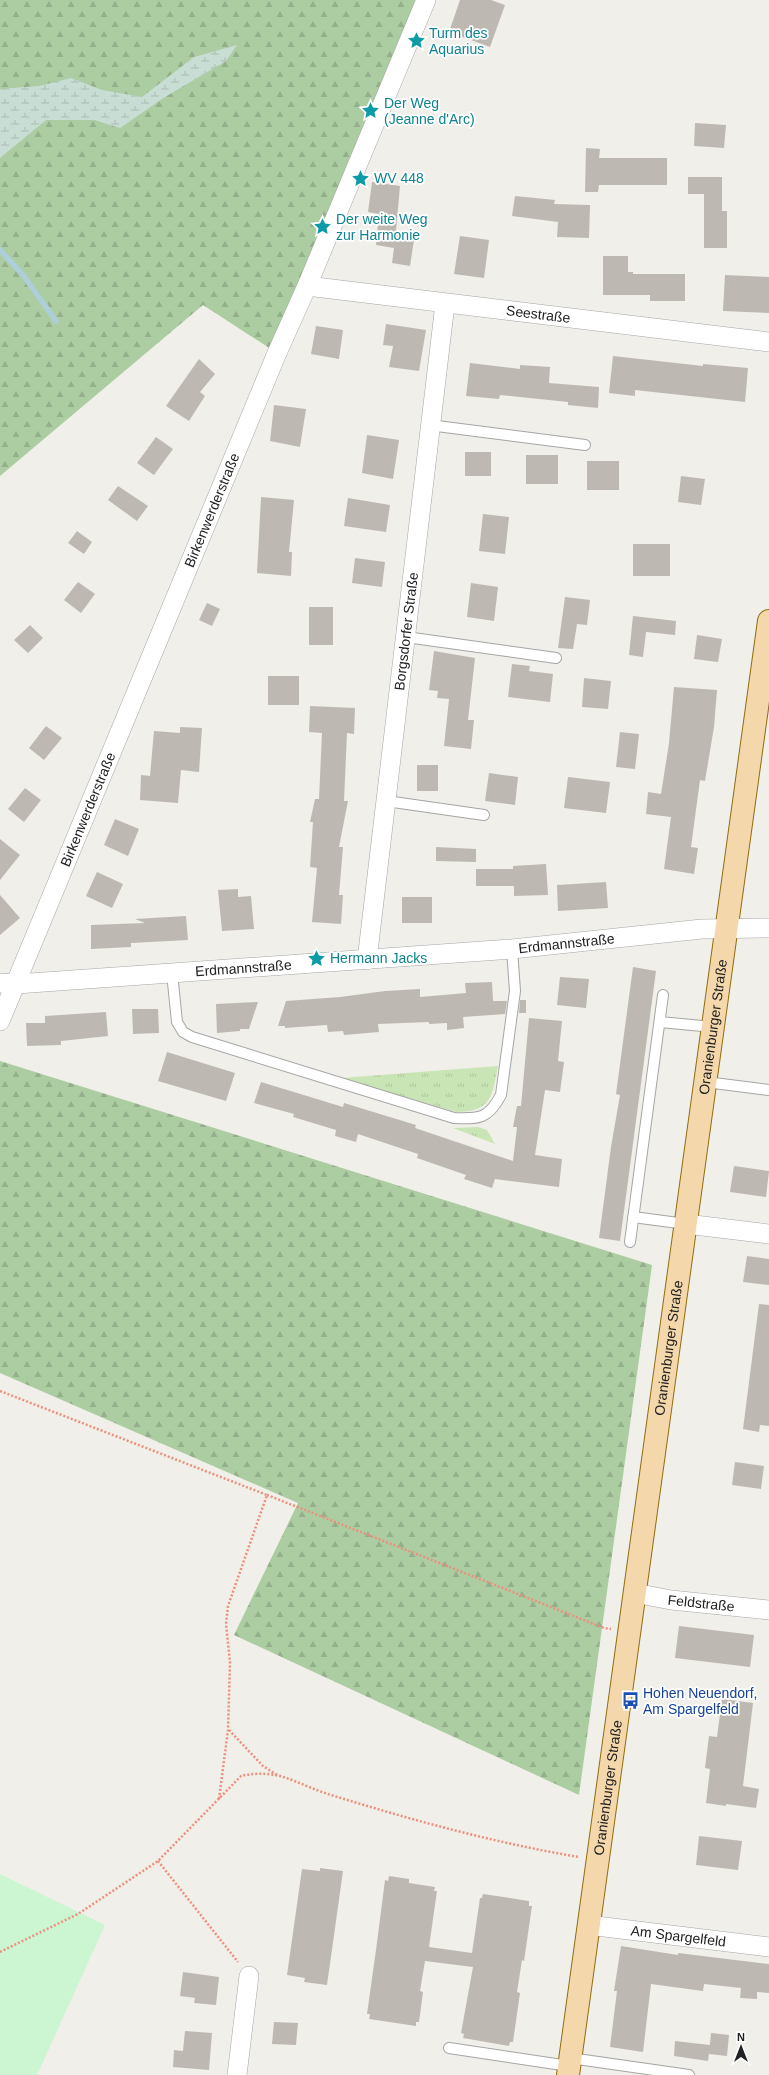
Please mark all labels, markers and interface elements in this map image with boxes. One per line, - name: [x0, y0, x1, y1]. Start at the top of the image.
- place label: Turm des Aquarius: [429, 25, 488, 57]
- place icon: Turm des Aquarius: [406, 31, 426, 51]
- place label: Der Weg (Jeanne d'Arc): [384, 95, 475, 127]
- place icon: Der Weg (Jeanne d'Arc): [361, 101, 381, 121]
- place icon: WV 448: [351, 168, 371, 188]
- place label: WV 448: [374, 170, 424, 186]
- place label: Der weite Weg zur Harmonie: [336, 211, 428, 243]
- place icon: Der weite Weg zur Harmonie: [313, 217, 333, 237]
- street label: Seestraße: [505, 302, 572, 326]
- street label: Birkenwerderstraße: [181, 450, 243, 570]
- street label: Borgsdorfer Straße: [391, 571, 421, 691]
- street label: Birkenwerderstraße: [57, 750, 119, 869]
- street label: Erdmannstraße: [518, 930, 616, 956]
- place icon: Hermann Jacks: [307, 948, 327, 968]
- place label: Hermann Jacks: [330, 950, 427, 966]
- street label: Erdmannstraße: [195, 957, 292, 979]
- street label: Oranienburger Straße: [696, 958, 730, 1096]
- street label: Oranienburger Straße: [651, 1279, 686, 1417]
- street label: Feldstraße: [667, 1592, 736, 1614]
- place label: Hohen Neuendorf, Am Spargelfeld: [643, 1685, 757, 1717]
- bus stop icon: Hohen Neuendorf, Am Spargelfeld: [620, 1691, 640, 1711]
- street label: Oranienburger Straße: [590, 1719, 625, 1856]
- street label: Am Spargelfeld: [630, 1922, 727, 1950]
- north arrow: [721, 2027, 761, 2067]
- text: N: [737, 2031, 745, 2043]

